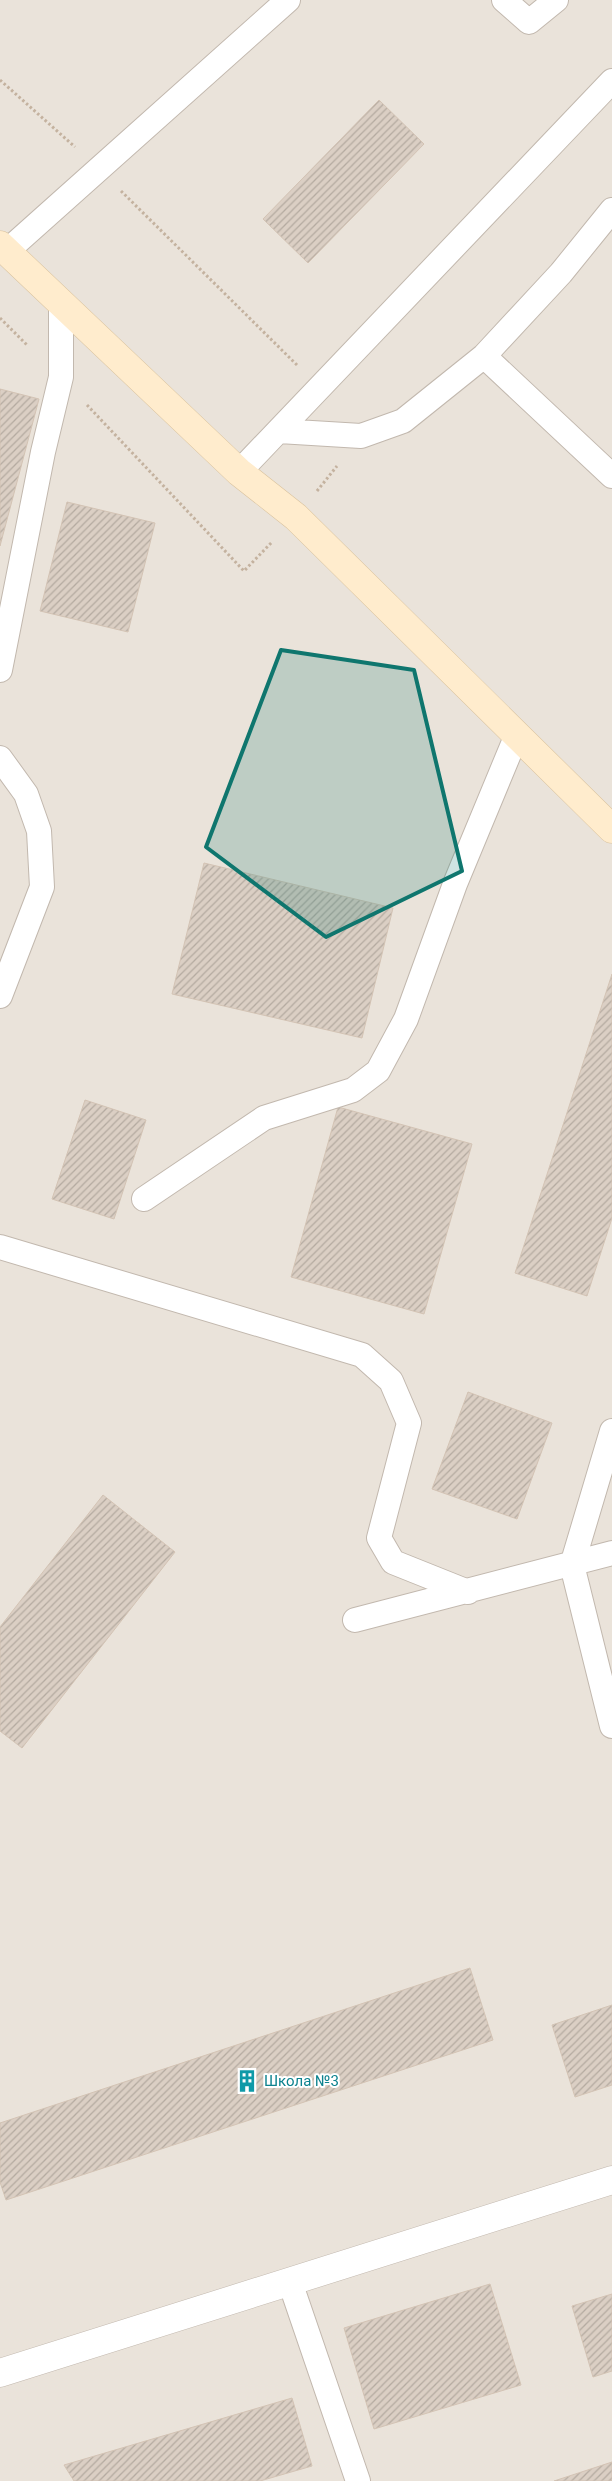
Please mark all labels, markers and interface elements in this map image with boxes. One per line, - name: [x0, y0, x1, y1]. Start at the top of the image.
- building icon: Школа №3: [234, 2068, 260, 2094]
- place label: Школа №3: [264, 2072, 339, 2090]

